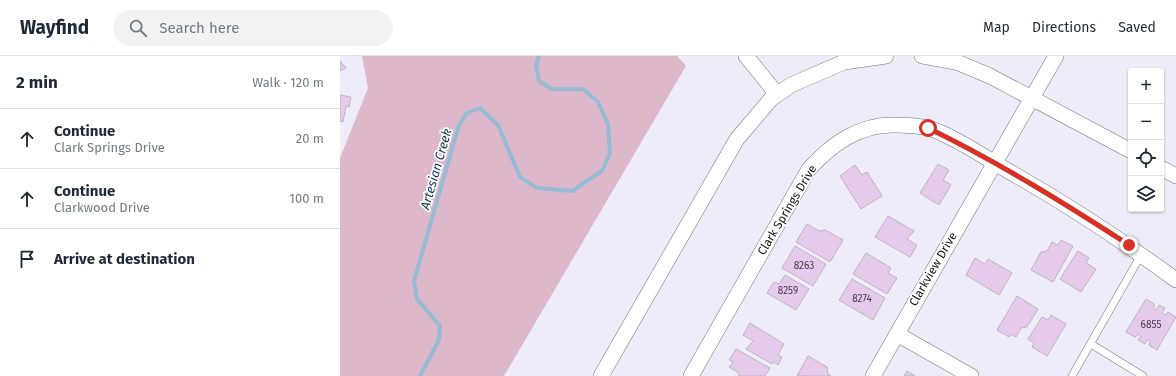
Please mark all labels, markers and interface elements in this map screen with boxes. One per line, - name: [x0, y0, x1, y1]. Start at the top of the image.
- search box: [113, 10, 393, 46]
- text: Wayfind: [20, 16, 89, 39]
- icon: search: [127, 17, 149, 39]
- text: Search here: [159, 19, 239, 37]
- text: Map: [983, 19, 1010, 36]
- text: Directions: [1032, 19, 1096, 36]
- text: Saved: [1118, 19, 1156, 36]
- map controls: [1128, 68, 1164, 212]
- button: +: [1128, 68, 1164, 104]
- text: 2 min: [16, 72, 58, 93]
- text: Walk · 120 m: [252, 75, 324, 90]
- button: −: [1128, 104, 1164, 140]
- route start: [919, 119, 937, 137]
- text: Continue: [54, 122, 115, 140]
- water label: Artesian Creek: [417, 127, 455, 212]
- icon: ahead: [16, 128, 38, 150]
- text: 20 m: [296, 131, 324, 146]
- text: Clark Springs Drive: [54, 140, 165, 155]
- button: locate: [1128, 140, 1164, 176]
- street label: Clark Springs Drive: [755, 163, 819, 257]
- button: layers: [1128, 176, 1164, 212]
- text: Continue: [54, 182, 115, 200]
- icon: ahead: [16, 188, 38, 210]
- text: 100 m: [289, 191, 324, 206]
- text: Clarkwood Drive: [54, 200, 150, 215]
- street label: Clarkview Drive: [906, 230, 960, 308]
- route end: [1120, 236, 1138, 254]
- icon: arrive: [16, 248, 38, 270]
- text: Arrive at destination: [54, 250, 195, 268]
- house number: 8263: [794, 260, 814, 272]
- house number: 8259: [778, 285, 798, 297]
- house number: 8274: [852, 293, 872, 305]
- house number: 6855: [1141, 319, 1161, 331]

